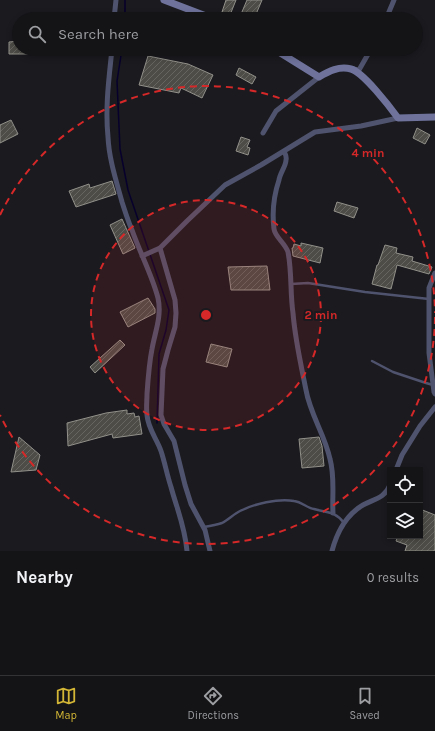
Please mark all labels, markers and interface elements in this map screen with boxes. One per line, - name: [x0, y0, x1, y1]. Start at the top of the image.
- search box: [12, 12, 423, 56]
- icon: search: [26, 23, 48, 45]
- text: Search here: [58, 25, 139, 43]
- text: 4 min: [352, 146, 384, 160]
- centre of rings: [199, 308, 213, 322]
- text: 2 min: [304, 308, 338, 322]
- map controls: [387, 467, 423, 539]
- button: locate: [387, 467, 423, 503]
- button: layers: [387, 503, 423, 539]
- text: Nearby: [16, 567, 73, 587]
- text: 0 results: [367, 570, 419, 585]
- tab: Map: [55, 685, 77, 722]
- tab: Directions: [187, 685, 239, 722]
- tab: Saved: [349, 685, 380, 722]

